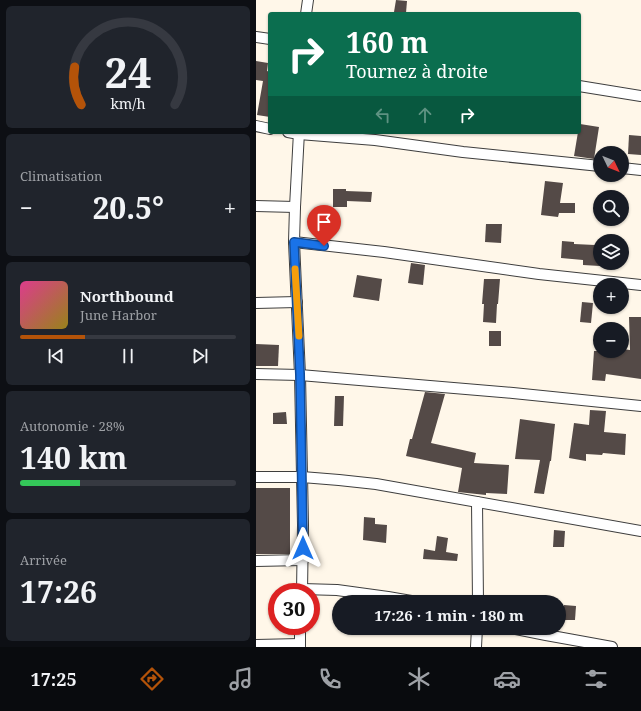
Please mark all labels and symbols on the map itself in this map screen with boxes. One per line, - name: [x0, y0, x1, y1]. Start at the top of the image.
- north arrow: [593, 146, 629, 182]
- pin: [307, 205, 341, 246]
- position arrow: [282, 527, 324, 569]
- speed limit sign: 30: [268, 583, 320, 635]

